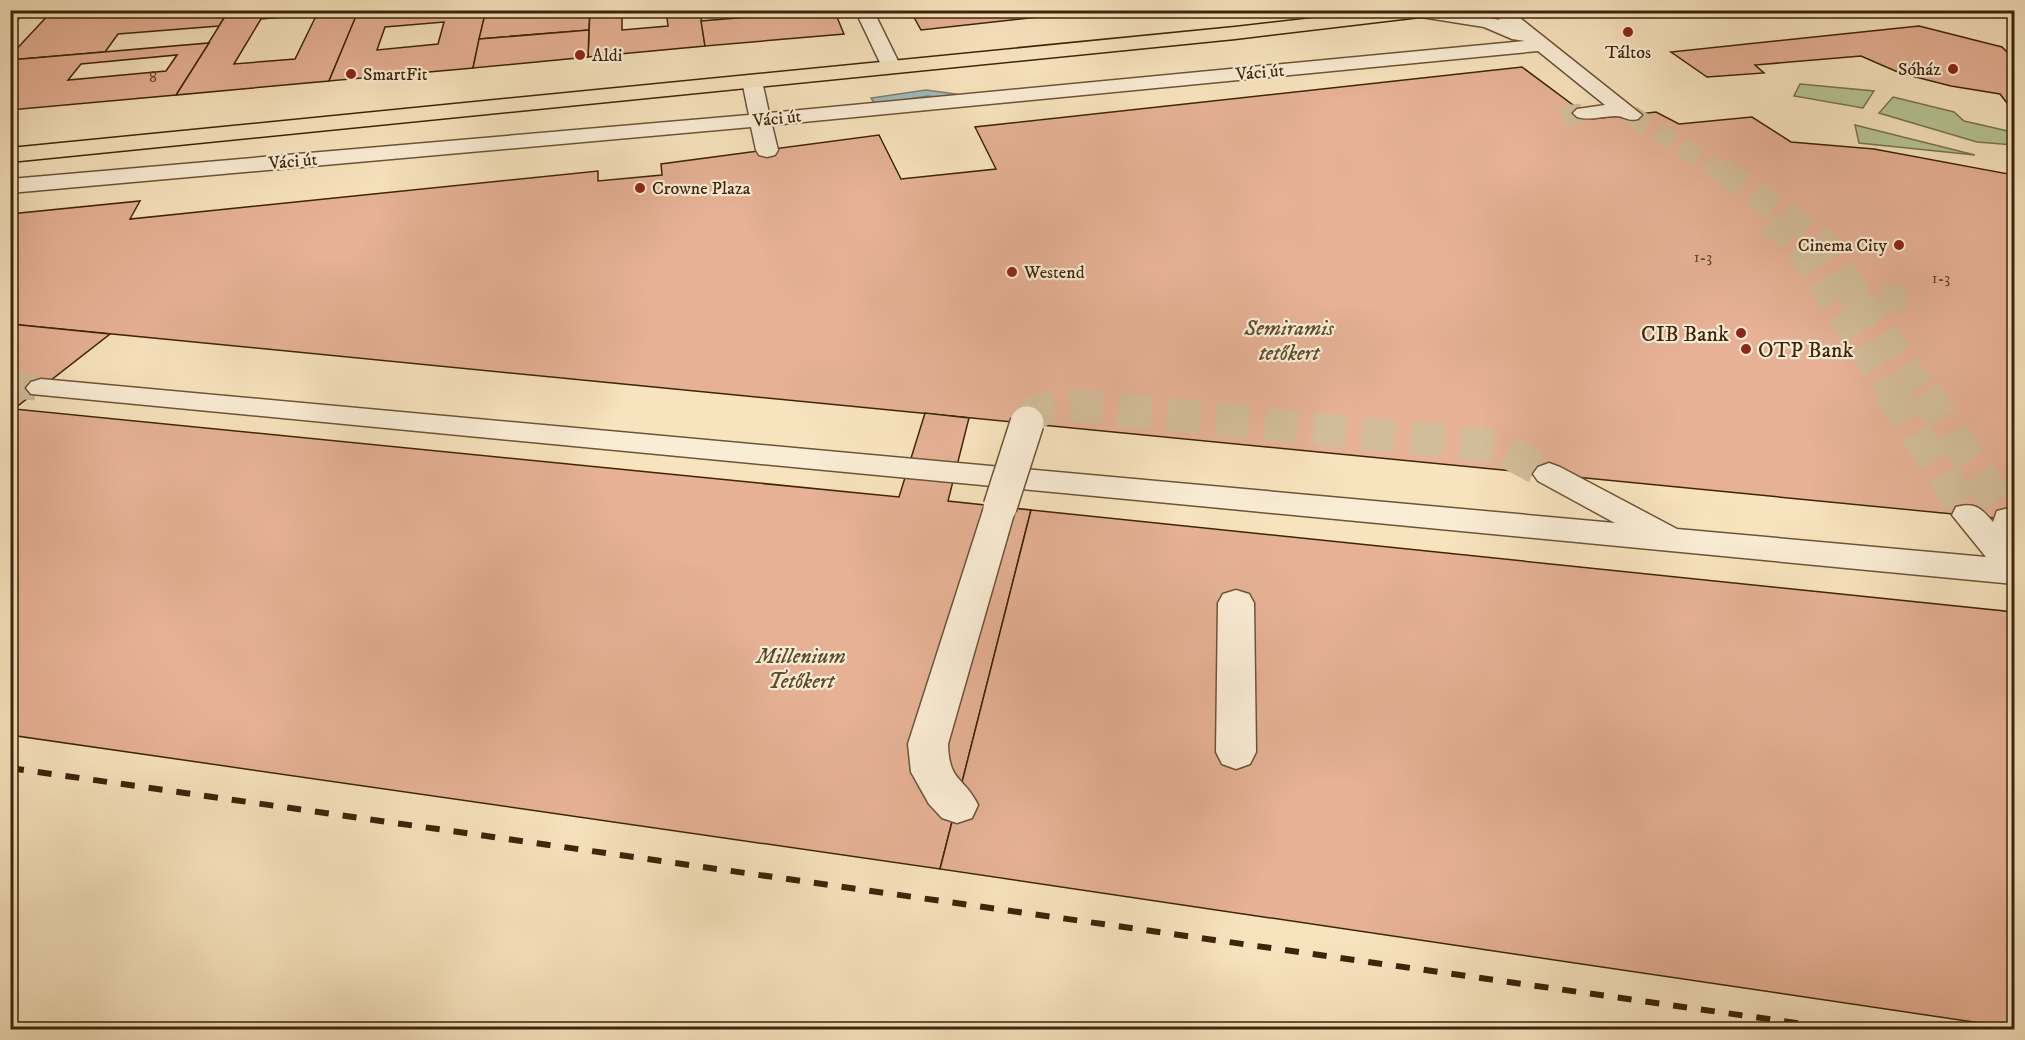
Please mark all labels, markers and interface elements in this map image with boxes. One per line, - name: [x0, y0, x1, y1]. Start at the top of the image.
- marker: Táltos: [1621, 25, 1635, 39]
- place label: Táltos: [1605, 42, 1651, 64]
- place label: Aldi: [592, 45, 623, 67]
- marker: Aldi: [573, 48, 587, 62]
- place label: Sóház: [1898, 59, 1941, 81]
- street label: Váci út: [1234, 60, 1285, 86]
- marker: Sóház: [1946, 62, 1960, 76]
- place label: SmartFit: [363, 64, 428, 86]
- house number: 8: [149, 67, 157, 87]
- marker: SmartFit: [344, 67, 358, 81]
- street label: Váci út: [751, 105, 803, 133]
- street label: Váci út: [267, 149, 318, 175]
- place label: Crowne Plaza: [652, 178, 751, 200]
- marker: Crowne Plaza: [633, 181, 647, 195]
- place label: Cinema City: [1798, 235, 1887, 257]
- marker: Cinema City: [1892, 238, 1906, 252]
- house number: 1-3: [1694, 247, 1712, 267]
- place label: Westend: [1023, 262, 1085, 284]
- marker: Westend: [1005, 265, 1019, 279]
- house number: 1-3: [1932, 268, 1950, 288]
- park label: Semiramis tetőkert: [1243, 315, 1335, 367]
- place label: CIB Bank: [1641, 321, 1729, 348]
- marker: CIB Bank: [1734, 326, 1748, 340]
- place label: OTP Bank: [1758, 337, 1854, 364]
- marker: OTP Bank: [1739, 342, 1753, 356]
- park label: Millenium Tetőkert: [754, 643, 846, 695]

